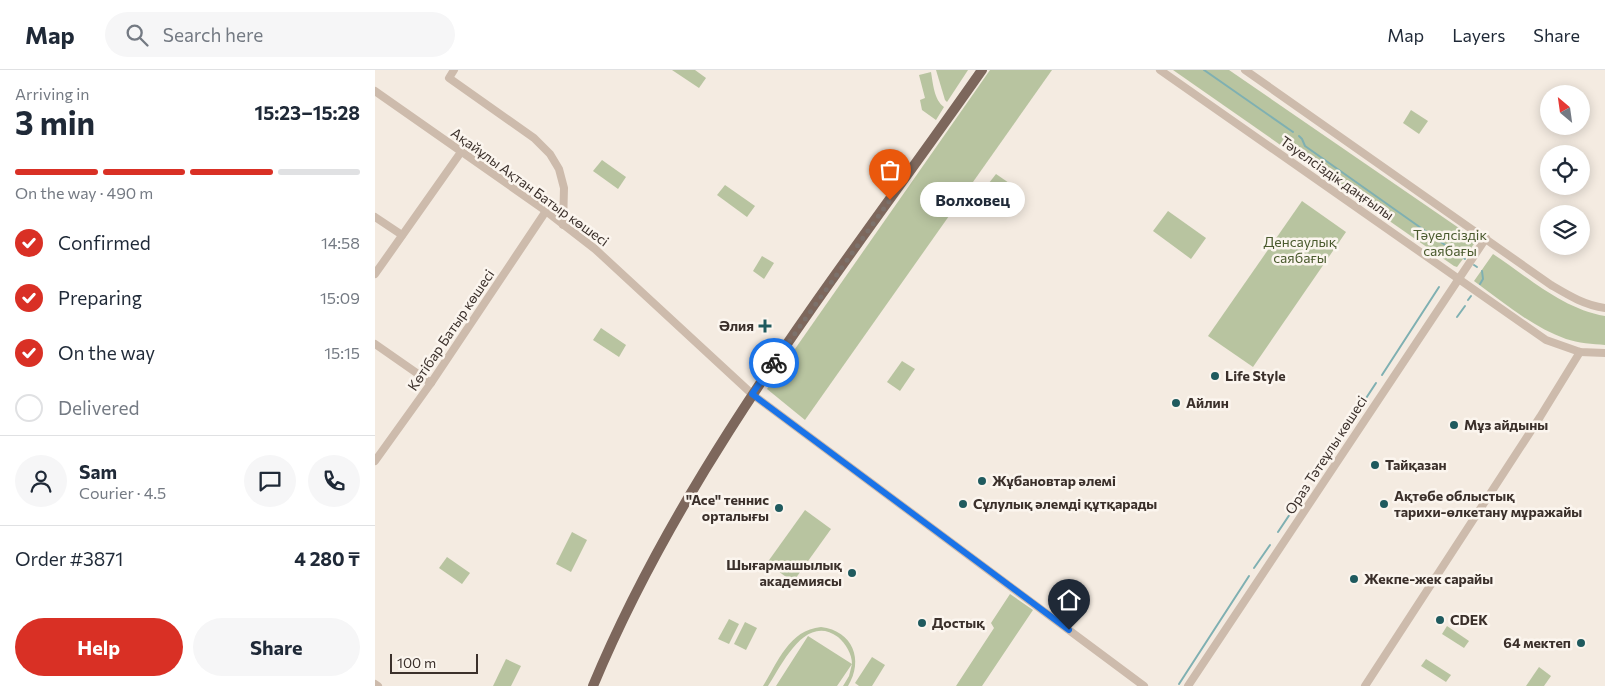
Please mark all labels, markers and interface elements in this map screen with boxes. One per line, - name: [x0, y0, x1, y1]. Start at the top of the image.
- search box: [105, 12, 455, 57]
- text: Map: [25, 20, 75, 49]
- icon: search: [123, 21, 151, 49]
- text: Search here: [163, 23, 263, 46]
- text: Map: [1387, 24, 1424, 46]
- text: Layers: [1452, 24, 1505, 46]
- text: Share: [1533, 24, 1580, 46]
- text: Arriving in: [15, 84, 89, 103]
- north arrow: [1540, 85, 1590, 135]
- map controls: [1540, 85, 1590, 255]
- text: 15:23–15:28: [255, 101, 360, 124]
- text: 3 min: [15, 102, 95, 142]
- street label: Ақайұлы Ақтан Батыр көшесі: [448, 124, 613, 250]
- street label: Тәуелсіздік даңғылы: [1277, 132, 1397, 223]
- button: locate: [1540, 145, 1590, 195]
- pin: [869, 149, 911, 200]
- icon: bag: [876, 156, 904, 184]
- callout: Волховец: [920, 182, 1025, 218]
- text: On the way · 490 m: [15, 183, 153, 202]
- text: Волховец: [935, 190, 1010, 209]
- button: layers: [1540, 205, 1590, 255]
- park label: Тәуелсіздік саябағы: [1413, 226, 1487, 259]
- icon: check: [15, 229, 43, 257]
- text: Confirmed: [58, 231, 151, 254]
- text: 14:58: [321, 233, 360, 252]
- park label: Денсаулық саябағы: [1263, 233, 1337, 266]
- street label: Көтібар Батыр көшесі: [404, 266, 498, 394]
- icon: check: [15, 284, 43, 312]
- text: Preparing: [58, 286, 142, 309]
- text: 15:09: [320, 288, 360, 307]
- place label: Әлия: [719, 317, 754, 334]
- marker: Әлия: [758, 319, 772, 333]
- courier: [749, 338, 799, 388]
- icon: check: [15, 339, 43, 367]
- text: On the way: [58, 341, 155, 364]
- text: 15:15: [324, 343, 360, 362]
- icon: bike: [760, 349, 788, 377]
- place label: Life Style: [1225, 367, 1286, 384]
- marker: Life Style: [1209, 370, 1221, 382]
- street label: Ораз Тәтеұлы көшесі: [1281, 392, 1370, 517]
- place label: Айлин: [1186, 394, 1229, 411]
- text: Delivered: [58, 396, 139, 419]
- marker: Айлин: [1170, 397, 1182, 409]
- place label: Мұз айдыны: [1464, 416, 1548, 433]
- marker: Мұз айдыны: [1448, 419, 1460, 431]
- button: person: [15, 455, 67, 507]
- button: chat: [244, 455, 296, 507]
- button: phone: [308, 455, 360, 507]
- place label: Тайқазан: [1385, 456, 1447, 473]
- marker: Тайқазан: [1369, 459, 1381, 471]
- text: Sam: [79, 460, 117, 483]
- place label: Жұбановтар әлемі: [992, 472, 1116, 489]
- marker: Жұбановтар әлемі: [976, 475, 988, 487]
- text: Courier · 4.5: [79, 483, 166, 502]
- place label: Ақтөбе облыстық тарихи-өлкетану мұражайы: [1394, 487, 1582, 520]
- place label: "Ace" теннис орталығы: [686, 491, 769, 524]
- place label: Сұлулық әлемді құтқарады: [973, 495, 1157, 512]
- marker: Сұлулық әлемді құтқарады: [957, 498, 969, 510]
- marker: Ақтөбе облыстық тарихи-өлкетану мұражайы: [1378, 498, 1390, 510]
- marker: "Ace" теннис орталығы: [773, 502, 785, 514]
- text: Order #3871: [15, 547, 123, 570]
- text: 4 280 ₸: [294, 547, 360, 570]
- place label: Шығармашылық академиясы: [726, 556, 842, 589]
- marker: Шығармашылық академиясы: [846, 567, 858, 579]
- place label: Жекпе-жек сарайы: [1364, 570, 1493, 587]
- marker: Жекпе-жек сарайы: [1348, 573, 1360, 585]
- pin: [1048, 579, 1090, 630]
- icon: home: [1055, 586, 1083, 614]
- place label: CDEK: [1450, 611, 1488, 628]
- place label: Достық: [932, 614, 985, 631]
- marker: CDEK: [1434, 614, 1446, 626]
- marker: Достық: [916, 617, 928, 629]
- button: Help: [15, 618, 183, 676]
- button: Share: [193, 618, 360, 676]
- place label: 64 мектеп: [1503, 634, 1571, 651]
- marker: 64 мектеп: [1575, 637, 1587, 649]
- scale bar: [390, 651, 477, 674]
- text: 100 m: [397, 654, 436, 671]

